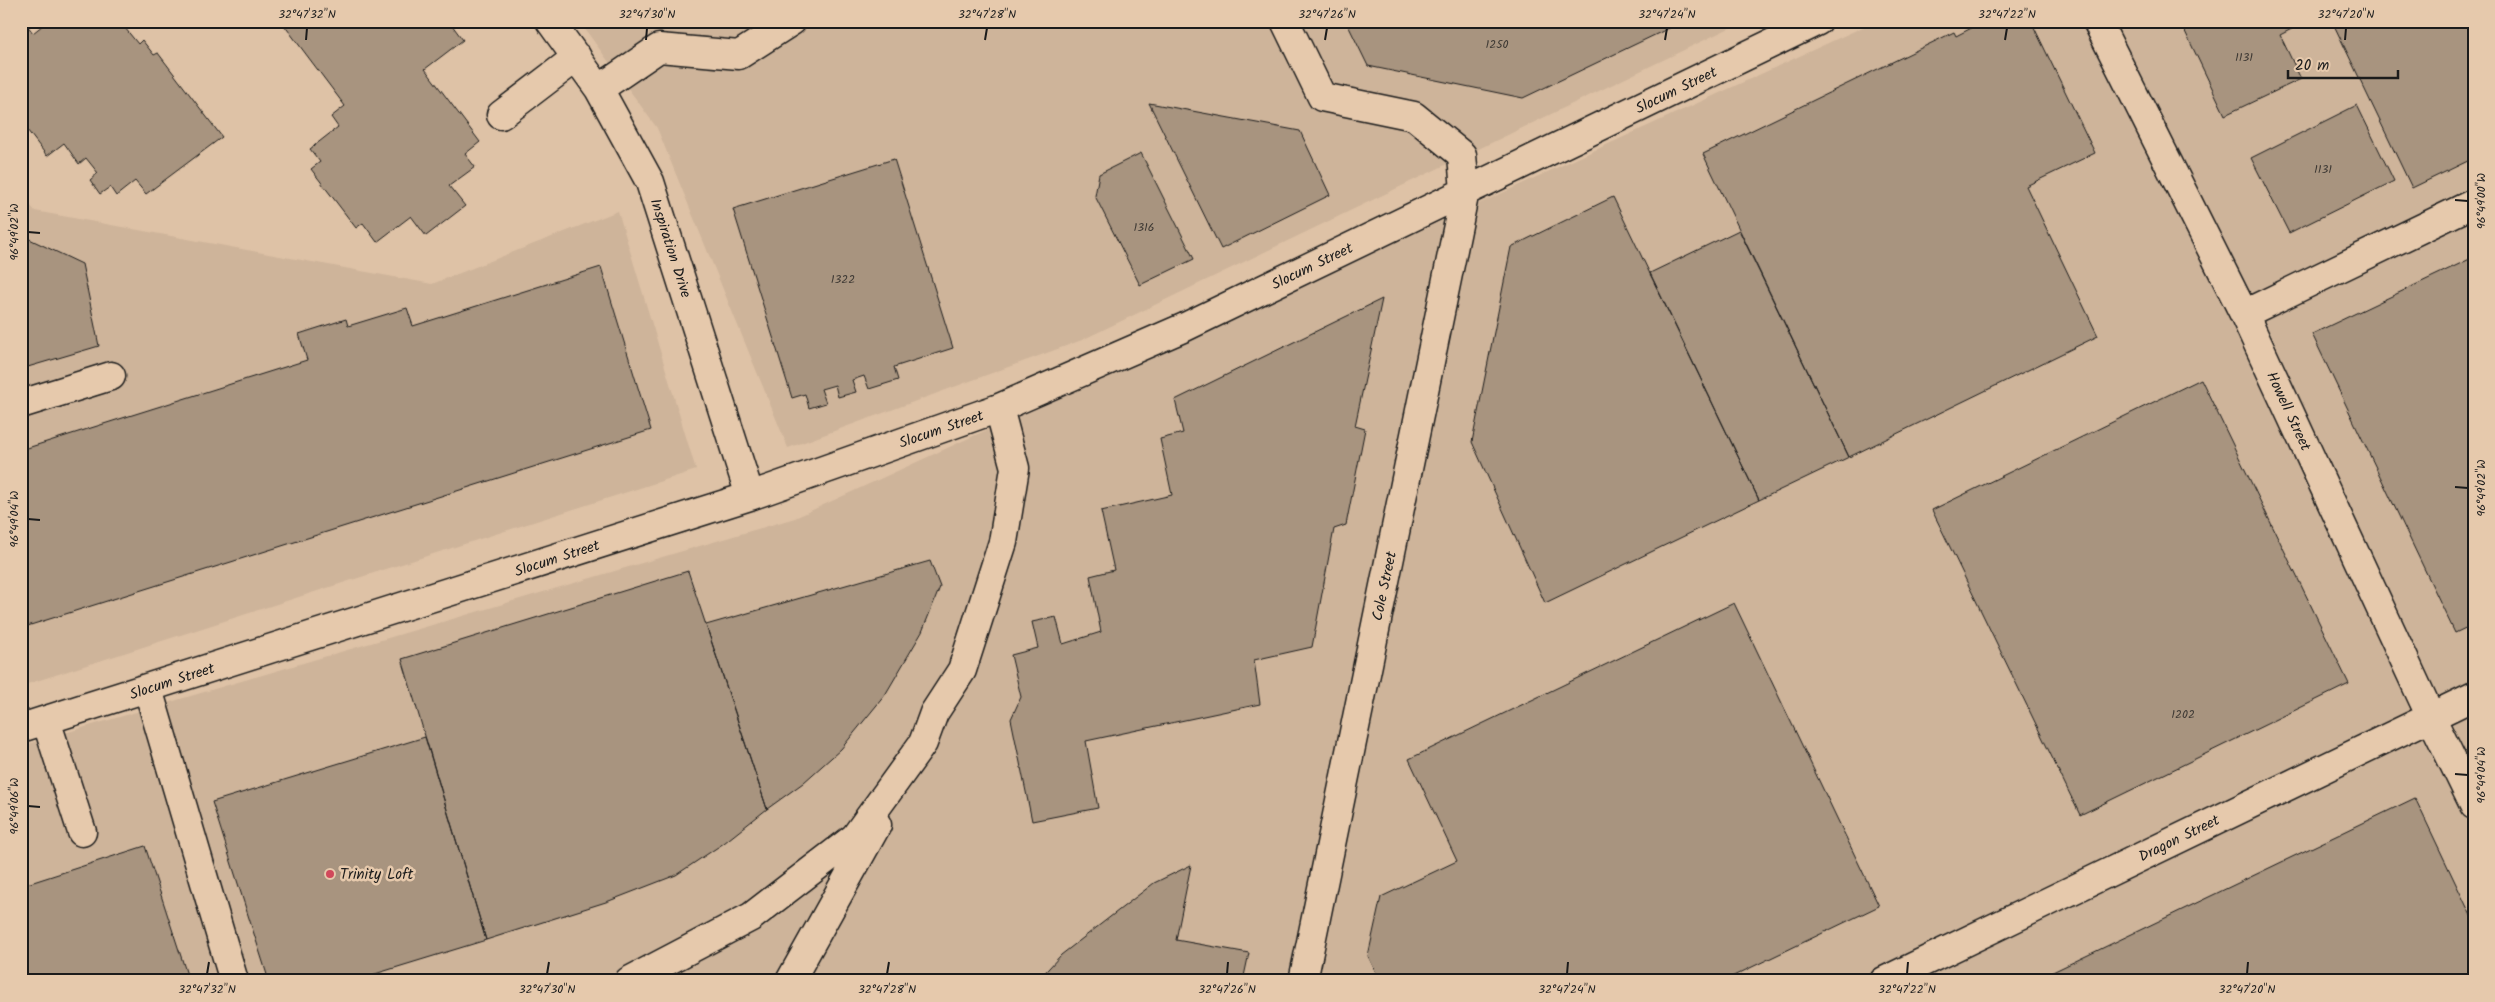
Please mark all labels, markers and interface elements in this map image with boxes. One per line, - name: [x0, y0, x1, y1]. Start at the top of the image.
- text: 32°47'32"N: [278, 5, 336, 24]
- text: 32°47'30"N: [619, 5, 675, 24]
- text: 32°47'28"N: [958, 5, 1016, 24]
- text: 32°47'26"N: [1298, 5, 1356, 24]
- text: 32°47'24"N: [1638, 5, 1696, 24]
- text: 32°47'22"N: [1978, 5, 2036, 24]
- text: 32°47'20"N: [2318, 5, 2374, 24]
- house number: 1250: [1485, 35, 1509, 54]
- house number: 1131: [2235, 48, 2253, 67]
- scale bar: [2288, 48, 2398, 80]
- text: 20 m: [2295, 54, 2329, 78]
- street label: Slocum Street: [1631, 61, 1722, 121]
- house number: 1131: [2314, 160, 2332, 179]
- text: 96°49'00"W: [2472, 173, 2491, 229]
- street label: Inspiration Drive: [643, 196, 697, 301]
- text: 96°49'02"W: [5, 203, 24, 261]
- house number: 1316: [1133, 218, 1155, 237]
- street label: Slocum Street: [1267, 237, 1358, 297]
- house number: 1322: [831, 270, 855, 289]
- street label: Howell Street: [2259, 368, 2317, 455]
- street label: Slocum Street: [896, 404, 987, 456]
- text: 96°49'02"W: [2472, 459, 2491, 517]
- text: 96°49'04"W: [5, 491, 24, 547]
- street label: Slocum Street: [512, 534, 603, 584]
- street label: Cole Street: [1366, 549, 1404, 623]
- street label: Slocum Street: [127, 657, 218, 707]
- house number: 1202: [2171, 705, 2195, 724]
- text: 96°49'04"W: [2472, 747, 2491, 803]
- text: 96°49'06"W: [5, 778, 24, 834]
- street label: Dragon Street: [2135, 809, 2224, 869]
- place label: Trinity Loft: [340, 863, 414, 887]
- marker: Trinity Loft: [324, 868, 336, 880]
- text: 32°47'32"N: [178, 980, 236, 999]
- text: 32°47'30"N: [519, 980, 575, 999]
- text: 32°47'28"N: [858, 980, 916, 999]
- text: 32°47'26"N: [1198, 980, 1256, 999]
- text: 32°47'24"N: [1538, 980, 1596, 999]
- text: 32°47'22"N: [1878, 980, 1936, 999]
- text: 32°47'20"N: [2219, 980, 2275, 999]

